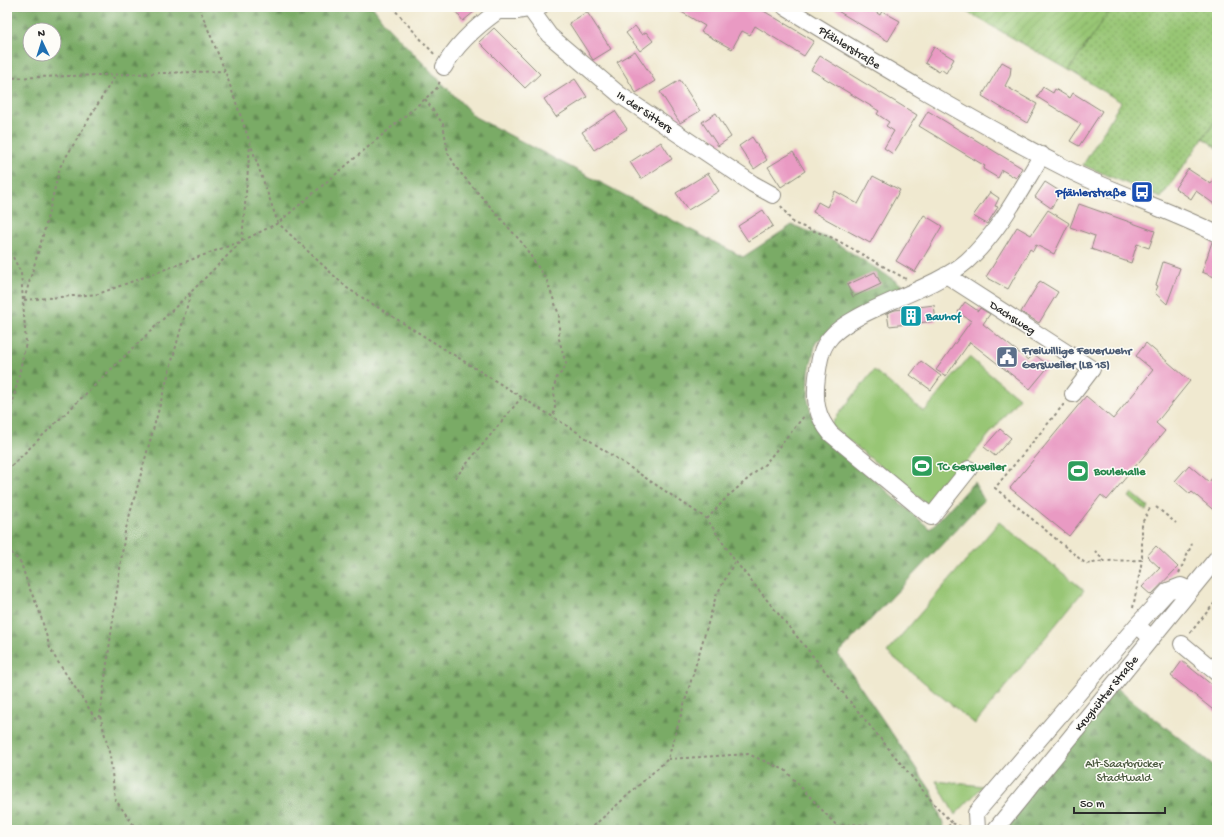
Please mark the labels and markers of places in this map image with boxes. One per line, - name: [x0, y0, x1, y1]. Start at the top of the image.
- bus stop icon: Pfählerstraße: [1129, 179, 1155, 205]
- place label: Pfählerstraße: [1055, 187, 1127, 201]
- building icon: Bauhof: [898, 303, 924, 329]
- place label: Bauhof: [925, 311, 962, 325]
- public building icon: Freiwillige Feuerwehr Gersweiler (LB 15): [994, 344, 1020, 370]
- place label: Freiwillige Feuerwehr Gersweiler (LB 15): [1021, 345, 1133, 373]
- sports icon: TC Gersweiler: [909, 453, 935, 479]
- sports icon: Boulehalle: [1065, 458, 1091, 484]
- place label: TC Gersweiler: [937, 461, 1007, 475]
- place label: Boulehalle: [1093, 466, 1146, 480]

